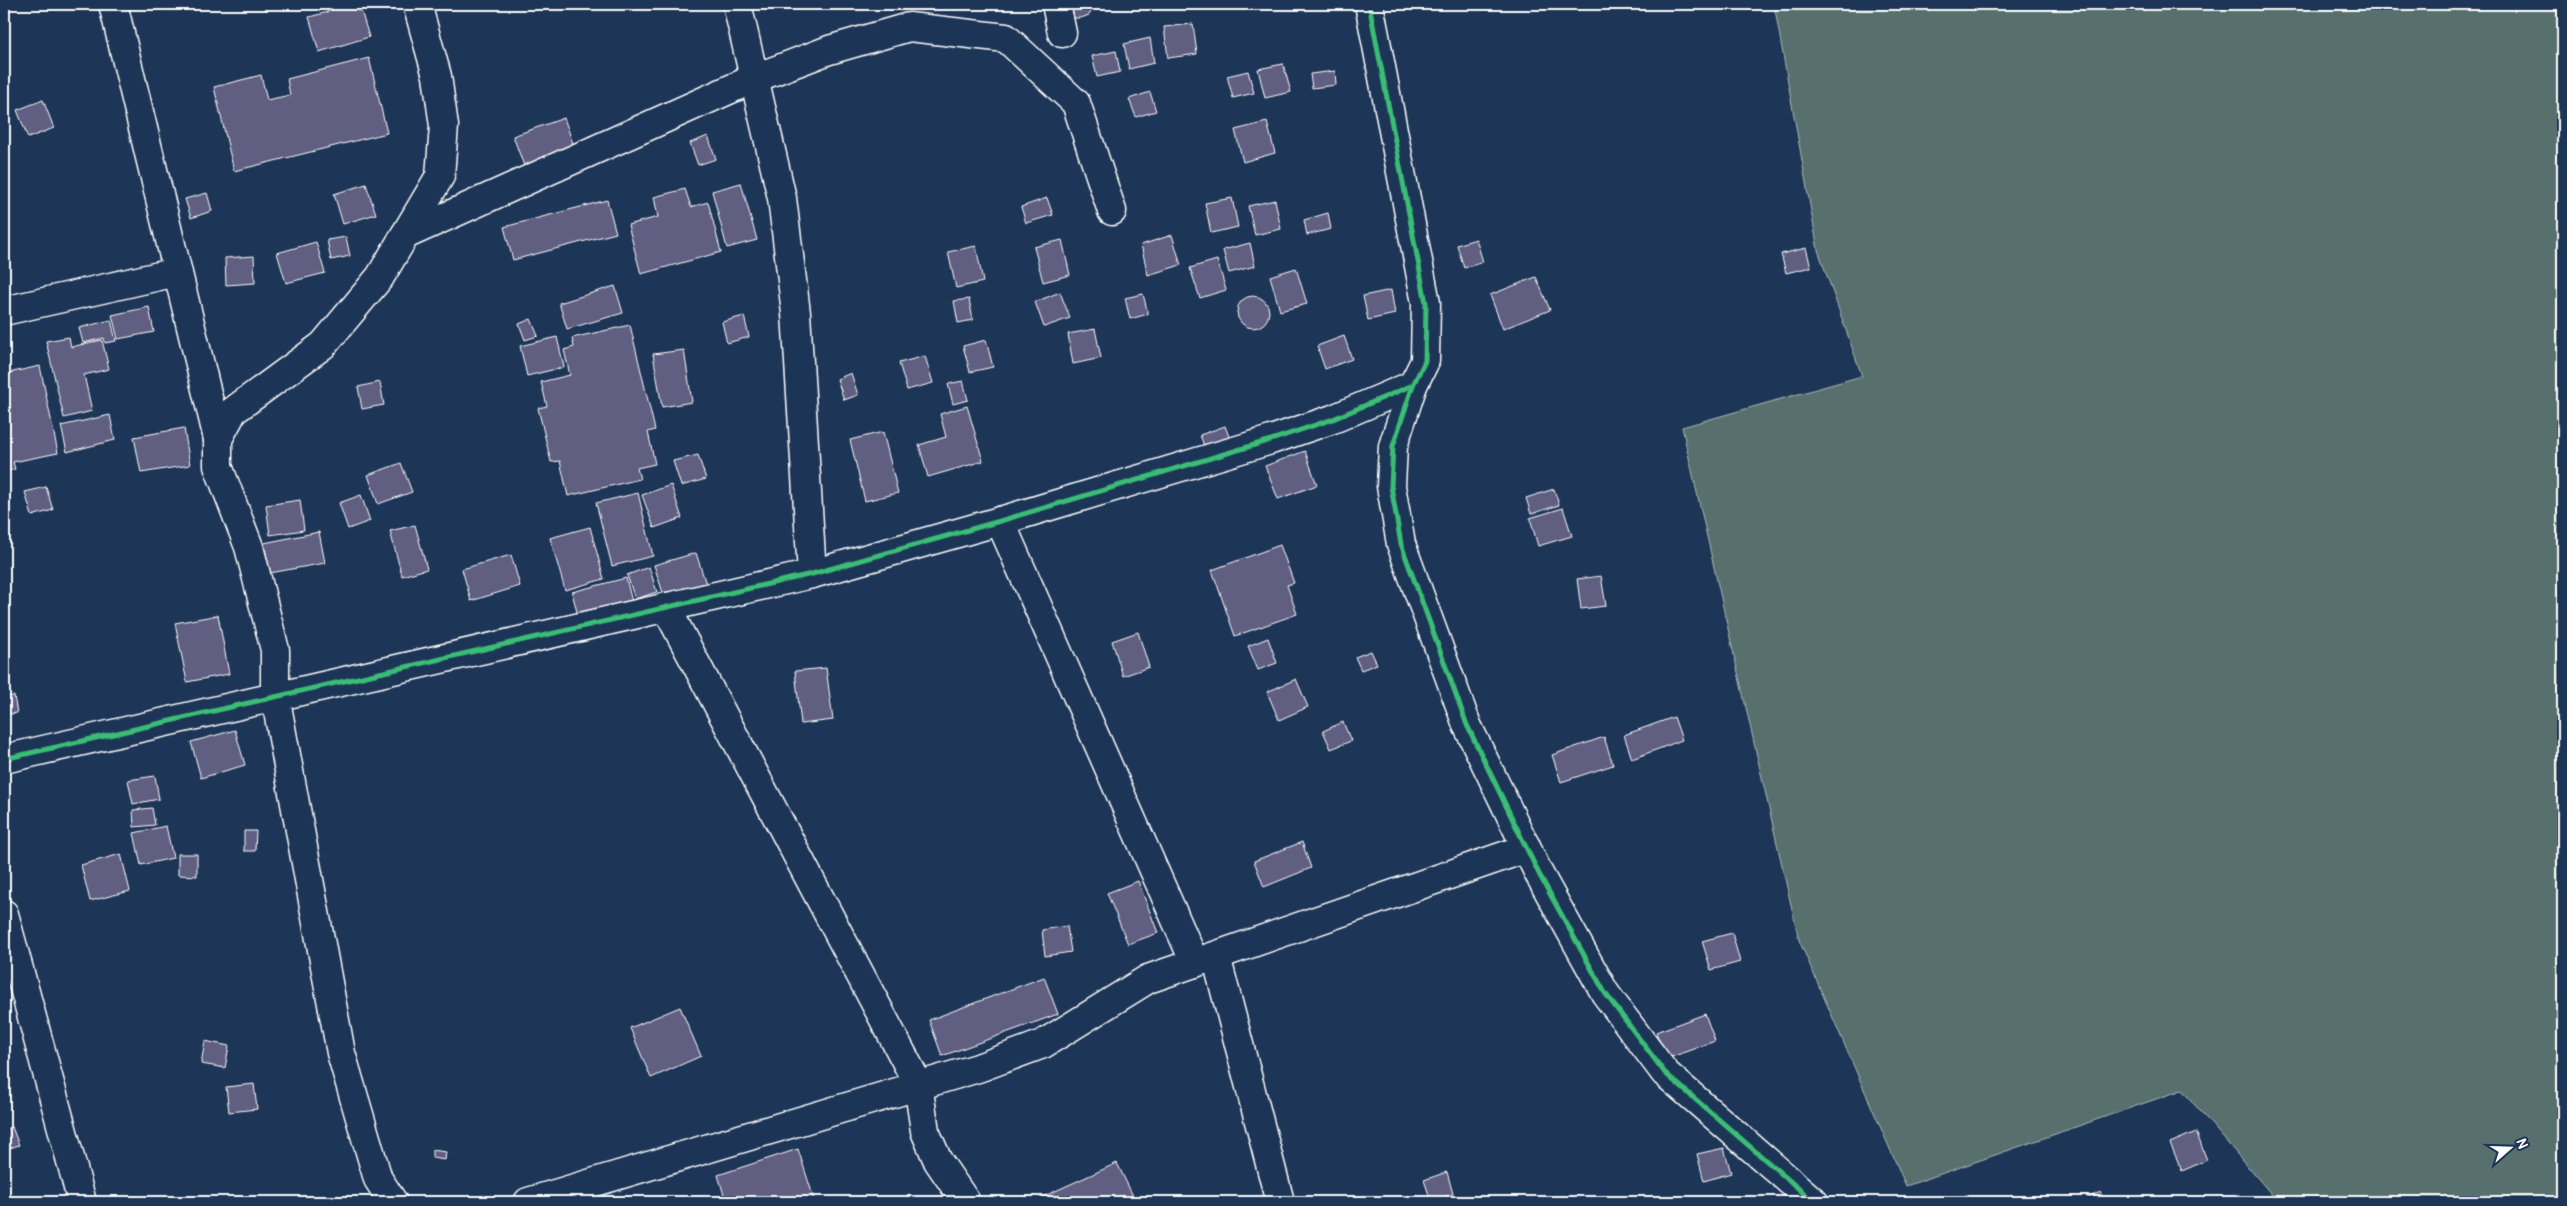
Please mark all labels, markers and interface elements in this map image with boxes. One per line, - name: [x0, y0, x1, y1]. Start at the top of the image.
- north arrow: [2484, 1124, 2534, 1174]
- text: N: [2512, 1136, 2531, 1151]

